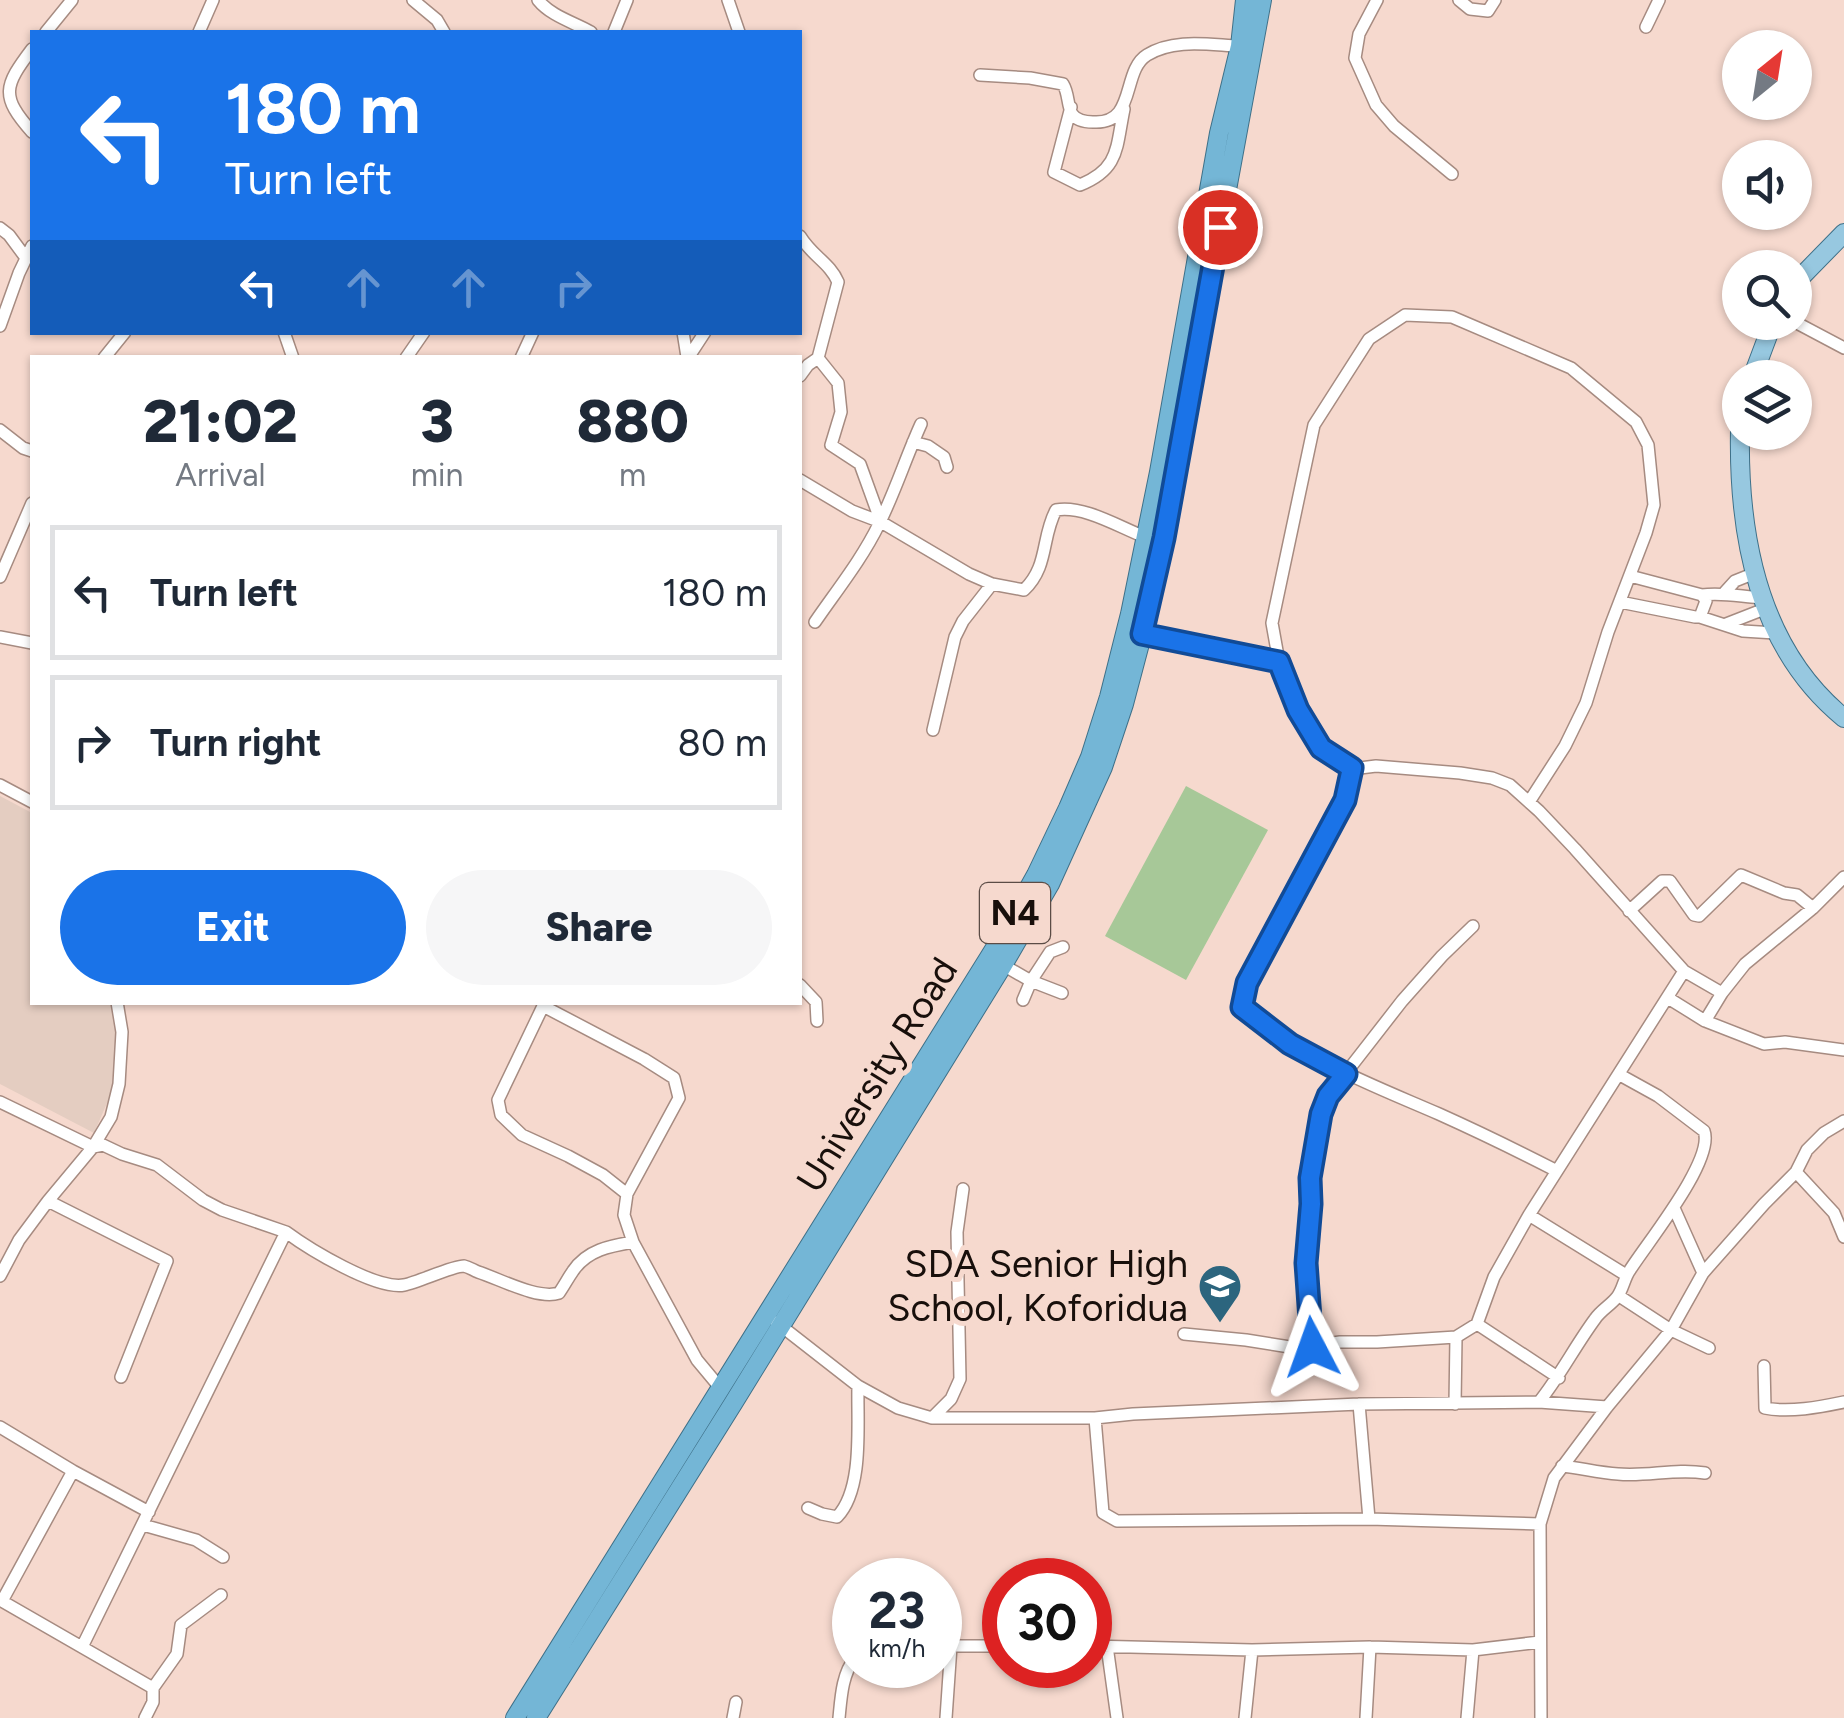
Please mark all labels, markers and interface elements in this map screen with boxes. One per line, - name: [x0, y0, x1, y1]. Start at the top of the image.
- north arrow: [1722, 30, 1812, 120]
- map controls: [1722, 30, 1812, 450]
- text: 180 m: [225, 66, 420, 151]
- icon: left: [60, 70, 190, 200]
- button: sound: [1722, 140, 1812, 230]
- text: Turn left: [225, 151, 392, 205]
- pin: [1178, 185, 1263, 270]
- icon: arrive: [1193, 200, 1248, 255]
- button: search: [1722, 250, 1812, 340]
- icon: left: [231, 260, 286, 315]
- icon: ahead: [336, 260, 391, 315]
- icon: ahead: [441, 260, 496, 315]
- icon: right: [546, 260, 601, 315]
- button: layers: [1722, 360, 1812, 450]
- text: 21:02: [143, 385, 298, 457]
- text: 3: [420, 385, 454, 457]
- text: 880: [576, 385, 689, 457]
- text: Arrival: [175, 456, 266, 494]
- text: min: [411, 456, 463, 494]
- text: m: [619, 456, 646, 494]
- icon: left: [65, 565, 120, 620]
- text: Turn left: [150, 570, 298, 616]
- text: 180 m: [662, 570, 767, 616]
- icon: right: [65, 715, 120, 770]
- text: Turn right: [150, 720, 322, 766]
- text: 80 m: [678, 720, 767, 766]
- button: Exit: [60, 870, 406, 985]
- button: Share: [426, 870, 772, 985]
- road number: N4: [980, 883, 1050, 943]
- street label: University Road: [787, 949, 967, 1201]
- place label: SDA Senior High School, Koforidua: [887, 1241, 1188, 1331]
- school or university icon: SDA Senior High School, Koforidua: [1197, 1263, 1243, 1324]
- position arrow: [1260, 1295, 1364, 1399]
- speed limit sign: 30: [982, 1558, 1112, 1688]
- text: 23: [869, 1580, 925, 1641]
- text: km/h: [868, 1633, 926, 1663]

